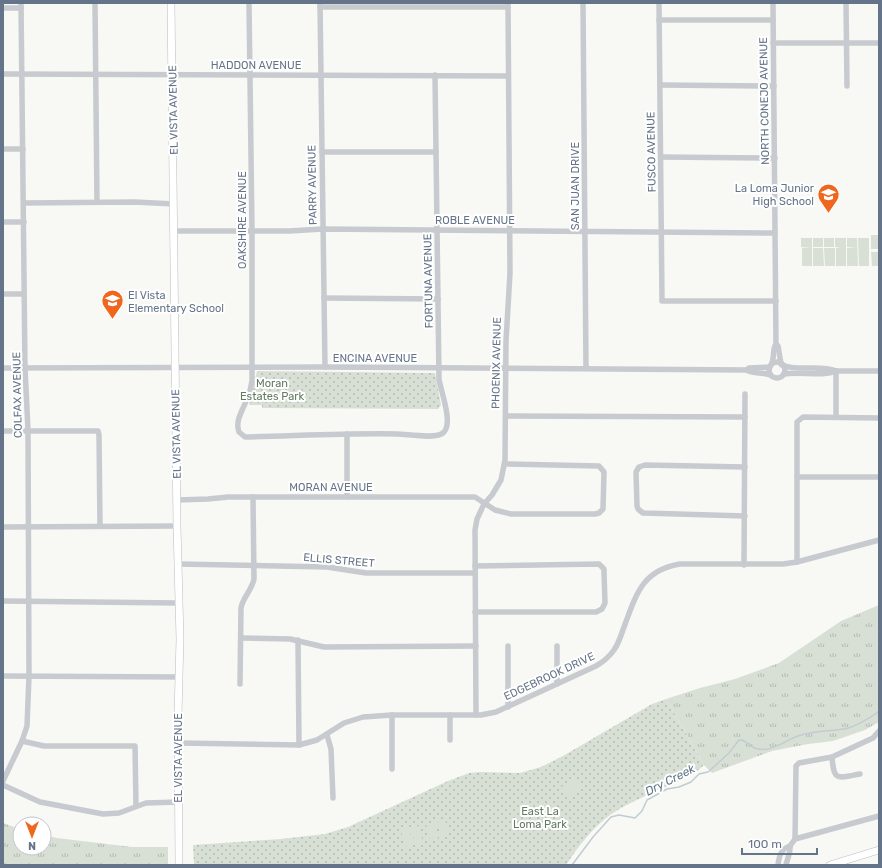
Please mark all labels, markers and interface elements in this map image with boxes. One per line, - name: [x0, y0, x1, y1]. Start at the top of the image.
- street label: NORTH CONEJO AVENUE: [757, 37, 772, 165]
- street label: HADDON AVENUE: [211, 59, 302, 72]
- street label: EL VISTA AVENUE: [166, 65, 181, 155]
- street label: FUSCO AVENUE: [644, 111, 659, 193]
- street label: SAN JUAN DRIVE: [569, 142, 582, 230]
- street label: PARRY AVENUE: [305, 145, 320, 225]
- street label: OAKSHIRE AVENUE: [236, 171, 249, 269]
- school or university icon: La Loma Junior High School: [816, 181, 842, 214]
- place label: La Loma Junior High School: [735, 182, 815, 208]
- street label: ROBLE AVENUE: [435, 214, 515, 227]
- street label: FORTUNA AVENUE: [421, 233, 436, 329]
- school or university icon: El Vista Elementary School: [99, 288, 125, 321]
- place label: El Vista Elementary School: [128, 289, 224, 315]
- street label: PHOENIX AVENUE: [489, 317, 504, 409]
- street label: COLFAX AVENUE: [10, 351, 25, 438]
- street label: ENCINA AVENUE: [333, 352, 418, 365]
- park label: Moran Estates Park: [240, 377, 304, 403]
- street label: EL VISTA AVENUE: [169, 389, 184, 479]
- street label: MORAN AVENUE: [289, 481, 373, 494]
- street label: ELLIS STREET: [303, 551, 376, 570]
- street label: EDGEBROOK DRIVE: [502, 650, 597, 703]
- street label: EL VISTA AVENUE: [172, 713, 185, 803]
- water label: Dry Creek: [643, 761, 698, 799]
- park label: East La Loma Park: [513, 805, 567, 831]
- north arrow: [12, 816, 52, 856]
- scale bar: [742, 830, 817, 856]
- text: 100 m: [748, 837, 782, 851]
- text: N: [28, 839, 36, 852]

